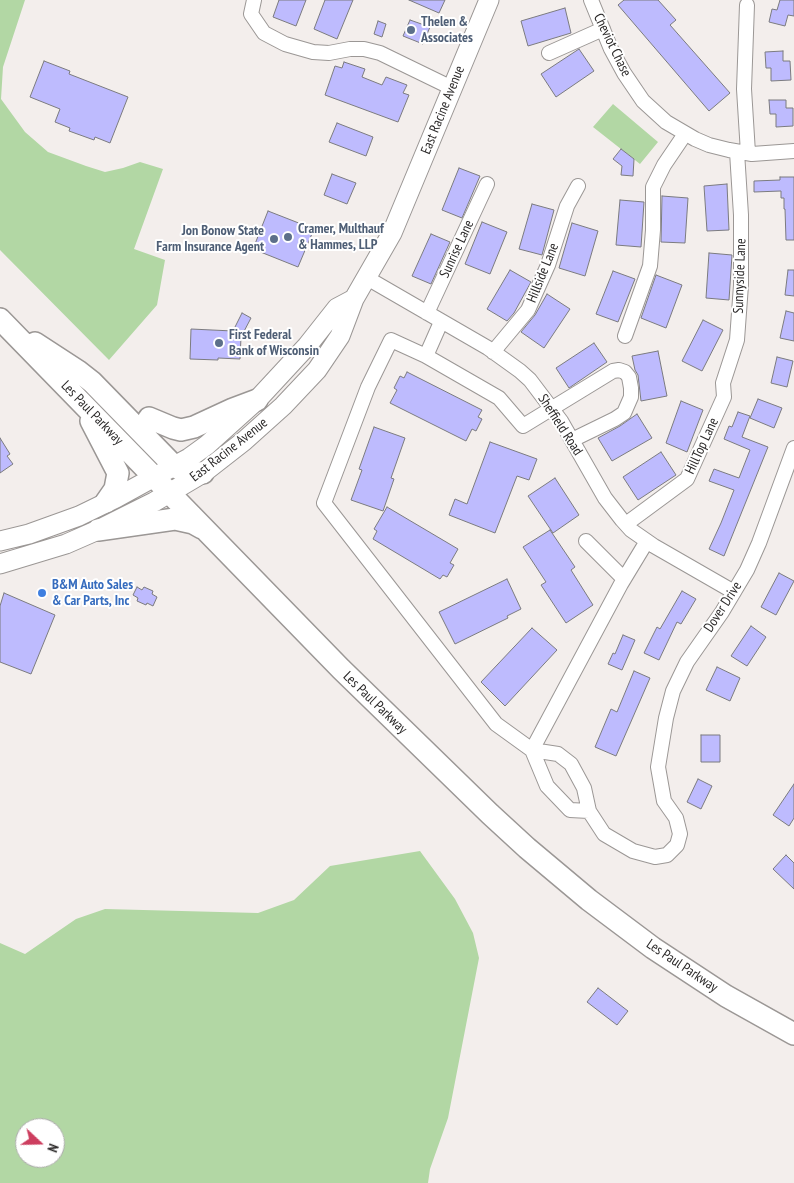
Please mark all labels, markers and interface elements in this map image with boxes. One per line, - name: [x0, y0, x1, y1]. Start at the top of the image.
- street label: Cheviot Chase: [590, 11, 634, 79]
- place label: Thelen & Associates: [421, 14, 473, 46]
- marker: Thelen & Associates: [405, 24, 417, 36]
- street label: East Racine Avenue: [418, 63, 468, 157]
- street label: Sunrise Lane: [436, 217, 478, 281]
- place label: Cramer, Multhauf & Hammes, LLP: [298, 221, 384, 253]
- place label: Jon Bonow State Farm Insurance Agent: [156, 223, 264, 256]
- marker: Cramer, Multhauf & Hammes, LLP: [282, 231, 294, 243]
- marker: Jon Bonow State Farm Insurance Agent: [268, 233, 280, 245]
- street label: Sunnyside Lane: [730, 238, 750, 314]
- street label: Hillside Lane: [523, 241, 563, 305]
- place label: First Federal Bank of Wisconsin: [229, 327, 319, 360]
- marker: First Federal Bank of Wisconsin: [213, 337, 225, 349]
- street label: Les Paul Parkway: [57, 378, 127, 448]
- street label: Sheffield Road: [534, 391, 586, 459]
- street label: East Racine Avenue: [187, 415, 271, 485]
- street label: HillTop Lane: [682, 415, 722, 477]
- place label: B&M Auto Sales & Car Parts, Inc: [52, 577, 133, 610]
- street label: Dover Drive: [701, 579, 745, 635]
- marker: B&M Auto Sales & Car Parts, Inc: [36, 587, 48, 599]
- street label: Les Paul Parkway: [340, 668, 410, 738]
- street label: Les Paul Parkway: [643, 936, 721, 996]
- north arrow: [15, 1118, 65, 1168]
- text: N: [43, 1141, 63, 1155]

